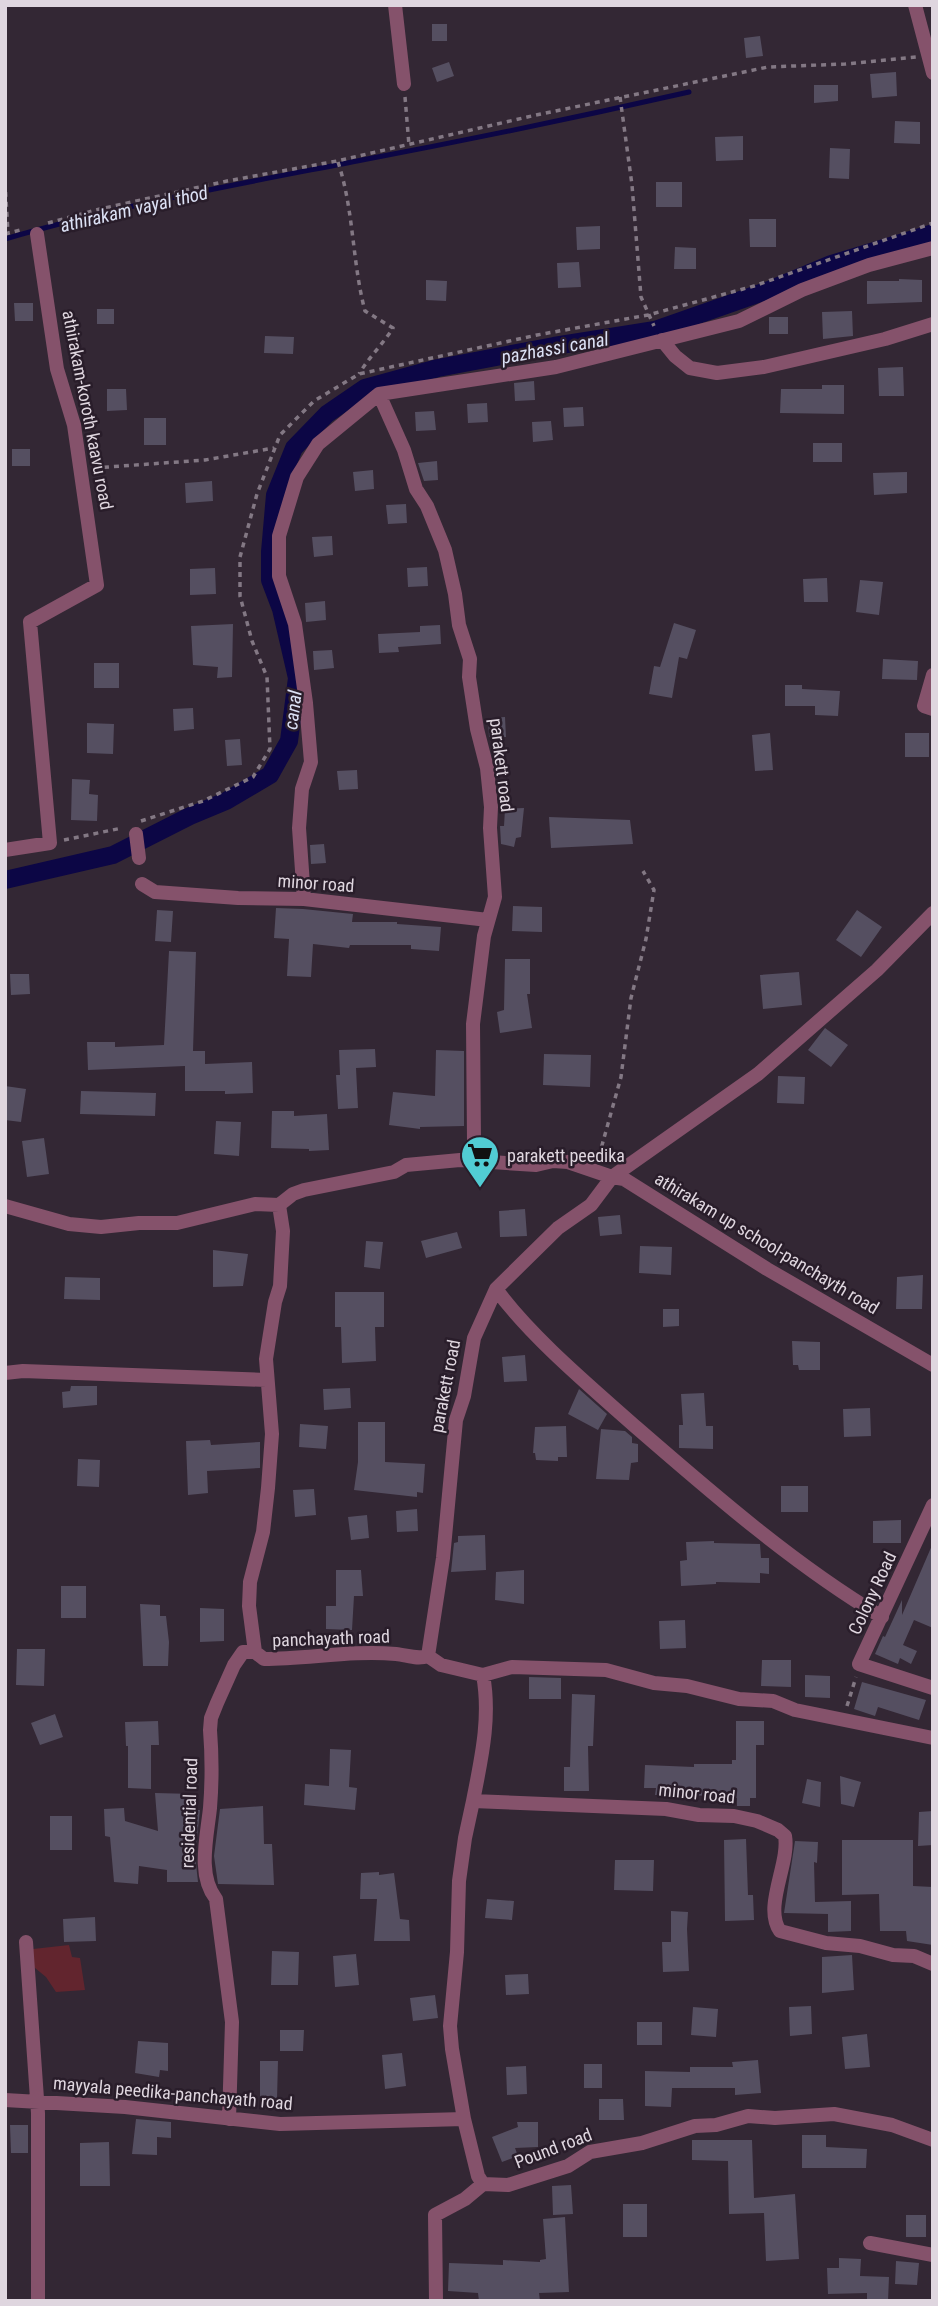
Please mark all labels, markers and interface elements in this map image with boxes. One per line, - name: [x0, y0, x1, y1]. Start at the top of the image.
- water label: athirakam vayal thod: [58, 181, 211, 237]
- street label: athirakam-koroth kaavu road: [58, 309, 118, 511]
- water label: pazhassi canal: [499, 327, 611, 369]
- water label: canal: [279, 688, 307, 731]
- street label: parakett road: [486, 717, 518, 813]
- street label: minor road: [277, 870, 355, 896]
- supermarket icon: parakett peedika: [459, 1134, 501, 1189]
- place label: parakett peedika: [507, 1145, 625, 1166]
- street label: athirakam up school-panchayth road: [651, 1168, 883, 1318]
- street label: parakett road: [426, 1338, 464, 1434]
- street label: Colony Road: [844, 1548, 900, 1638]
- street label: panchayath road: [272, 1625, 390, 1651]
- street label: residential road: [177, 1757, 201, 1869]
- street label: minor road: [658, 1779, 736, 1807]
- street label: mayyala peedika-panchayath road: [52, 2072, 294, 2114]
- street label: Pound road: [511, 2124, 595, 2172]

